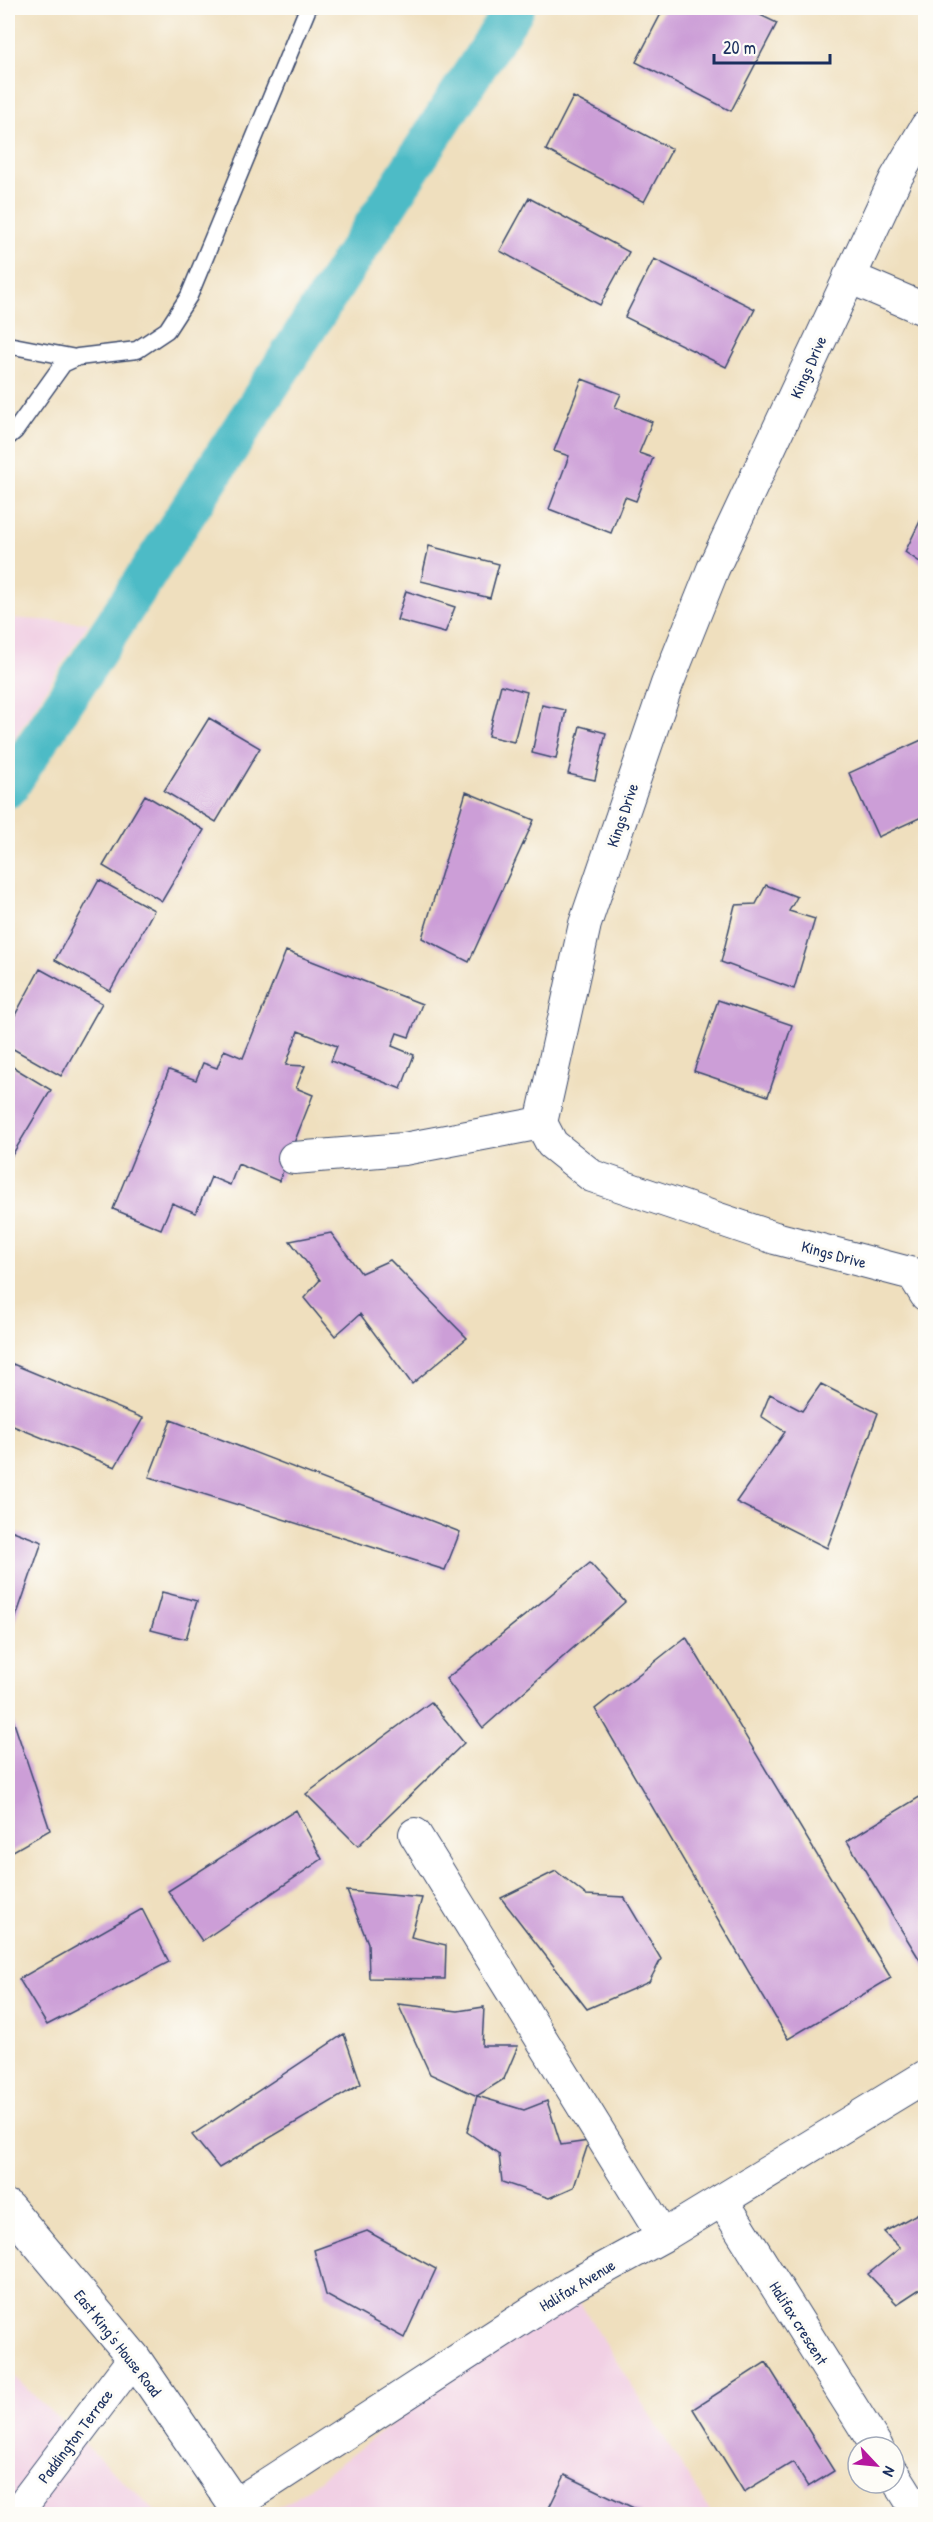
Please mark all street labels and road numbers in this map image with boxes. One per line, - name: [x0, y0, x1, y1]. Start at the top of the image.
- street label: Kings Drive: [784, 332, 832, 402]
- street label: Kings Drive: [601, 780, 643, 850]
- street label: Kings Drive: [799, 1235, 869, 1273]
- street label: Halifax Avenue: [535, 2253, 620, 2316]
- street label: Halifax crescent: [765, 2277, 834, 2369]
- street label: East King's House Road: [69, 2285, 167, 2401]
- street label: Paddington Terrace: [32, 2384, 118, 2487]

